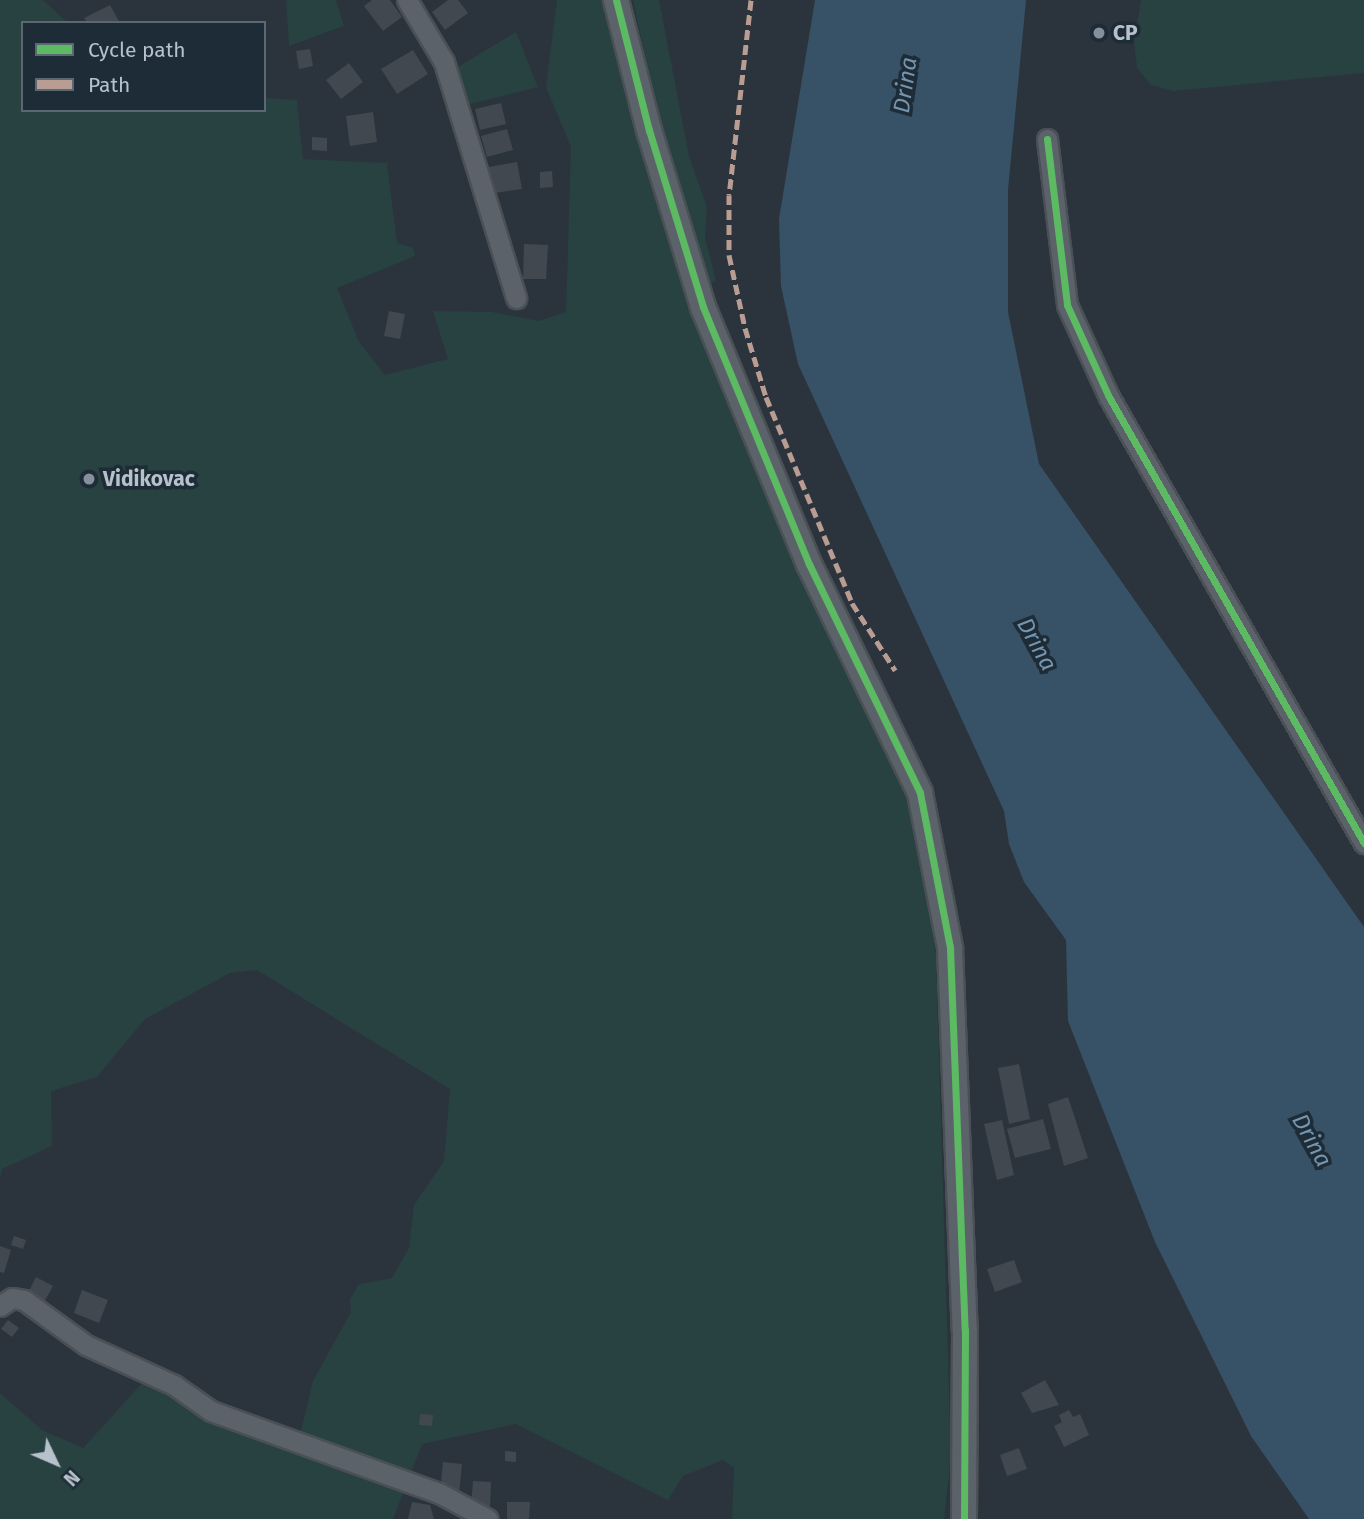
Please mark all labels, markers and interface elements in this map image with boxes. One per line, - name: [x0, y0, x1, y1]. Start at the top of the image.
- place label: CP: [1113, 20, 1138, 46]
- legend: [21, 21, 266, 112]
- marker: CP: [1091, 25, 1107, 41]
- text: Cycle path: [88, 37, 186, 63]
- water label: Drina: [887, 55, 923, 115]
- text: Path: [88, 72, 130, 98]
- place label: Vidikovac: [103, 466, 195, 492]
- marker: Vidikovac: [81, 471, 97, 487]
- water label: Drina: [1011, 613, 1063, 675]
- water label: Drina: [1286, 1109, 1338, 1171]
- north arrow: [21, 1428, 91, 1498]
- text: N: [59, 1465, 84, 1490]

